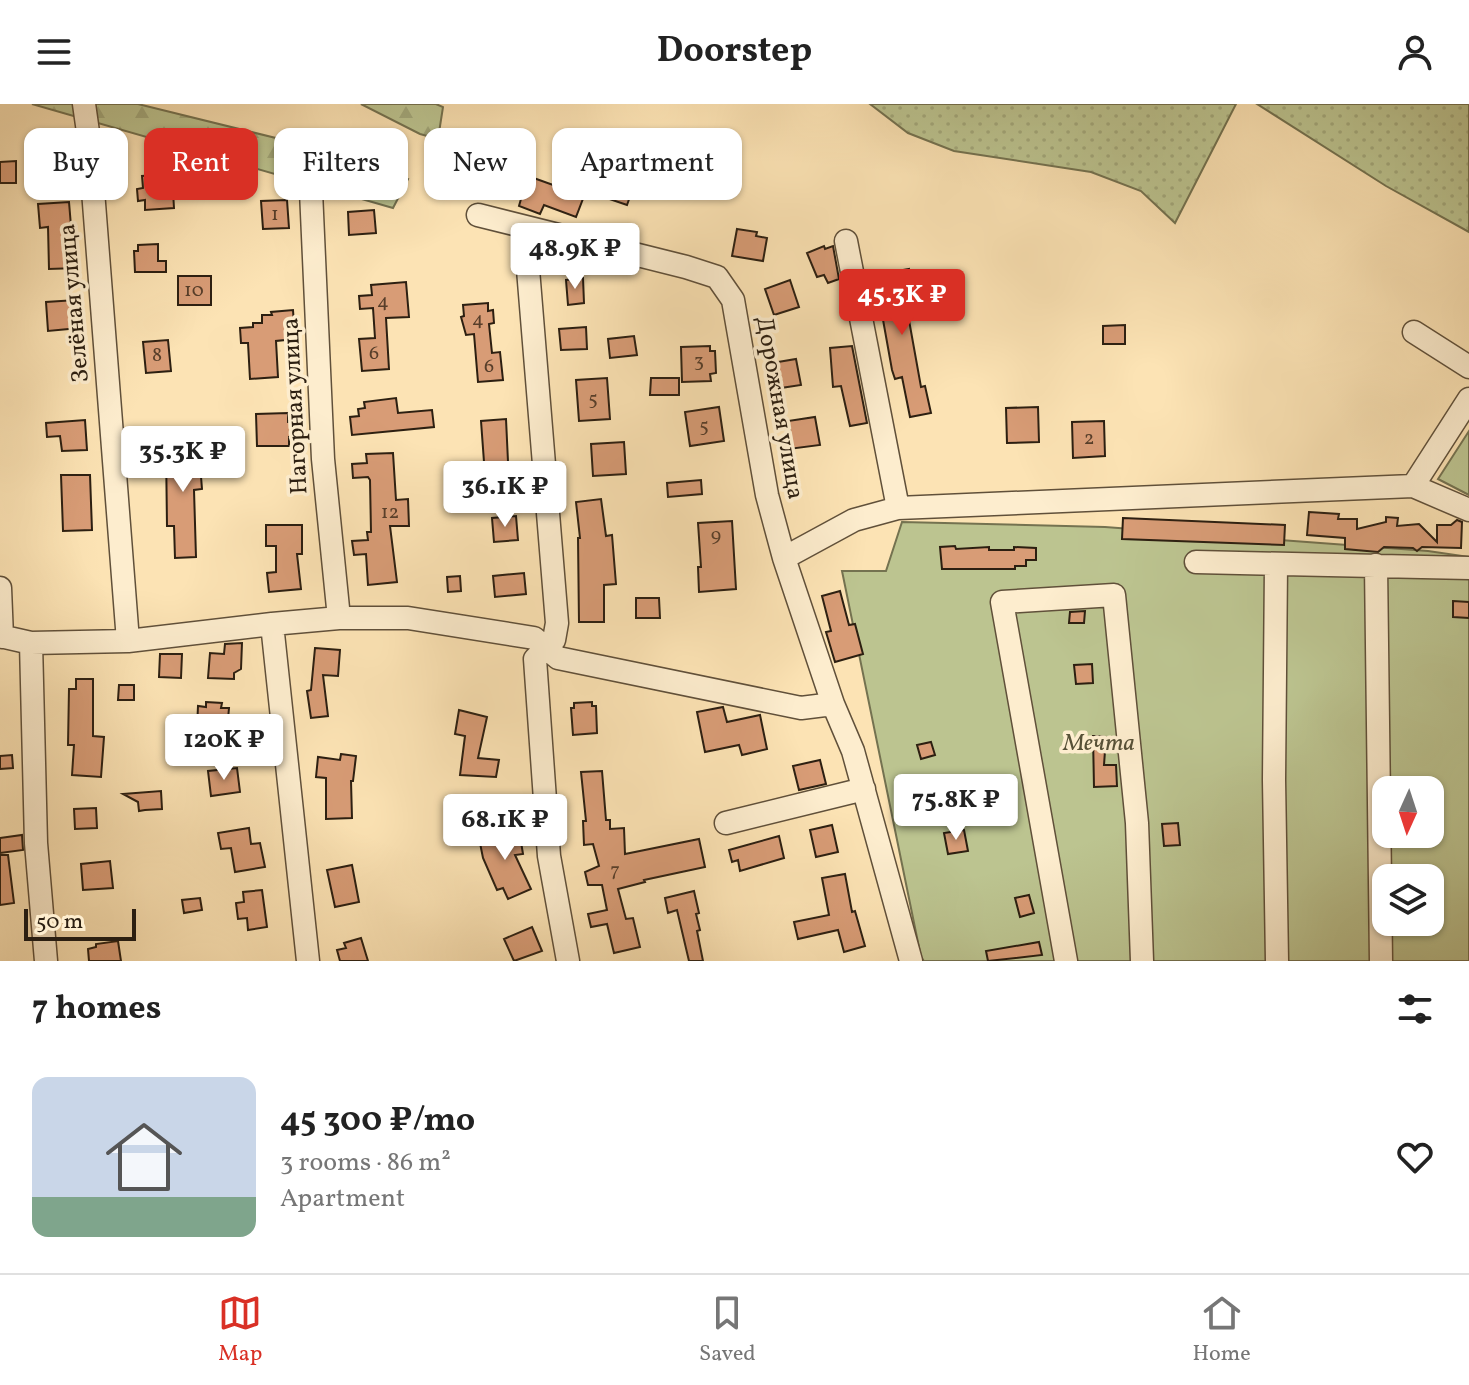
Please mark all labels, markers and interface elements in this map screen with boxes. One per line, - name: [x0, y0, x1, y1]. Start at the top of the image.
- text: Doorstep: [657, 27, 812, 77]
- icon: menu: [32, 30, 76, 74]
- icon: person: [1393, 30, 1437, 74]
- chip: Buy: [24, 128, 128, 200]
- chip: Rent: [144, 128, 258, 200]
- chip: Filters: [274, 128, 408, 200]
- chip: New: [424, 128, 536, 200]
- chip: Apartment: [552, 128, 742, 200]
- house number: 1: [271, 201, 279, 229]
- street label: Зелёная улица: [51, 222, 99, 384]
- pin: 48.9K ₽: [501, 223, 649, 291]
- text: 48.9K ₽: [529, 231, 621, 267]
- pin: 45.3K ₽: [828, 269, 976, 337]
- house number: 10: [184, 277, 204, 305]
- text: 45.3K ₽: [857, 277, 947, 313]
- house number: 4: [377, 288, 389, 316]
- house number: 4: [472, 306, 484, 334]
- street label: Дорожная улица: [746, 314, 812, 502]
- street label: Нагорная улица: [274, 317, 318, 495]
- house number: 6: [369, 340, 379, 368]
- house number: 8: [152, 342, 162, 370]
- house number: 3: [694, 348, 704, 376]
- house number: 6: [484, 353, 494, 381]
- house number: 5: [588, 386, 598, 414]
- house number: 5: [699, 413, 709, 441]
- house number: 2: [1084, 425, 1094, 453]
- pin: 35.3K ₽: [109, 426, 257, 494]
- text: 35.3K ₽: [139, 434, 227, 470]
- pin: 36.1K ₽: [431, 461, 579, 529]
- text: 36.1K ₽: [461, 469, 549, 505]
- house number: 12: [381, 499, 399, 527]
- house number: 9: [711, 522, 721, 550]
- pin: 120K ₽: [159, 714, 289, 782]
- text: 120K ₽: [183, 722, 265, 758]
- park label: Мечта: [1062, 727, 1135, 761]
- pin: 75.8K ₽: [882, 774, 1030, 842]
- north arrow: [1372, 776, 1444, 848]
- map controls: [1372, 776, 1444, 936]
- text: 75.8K ₽: [912, 782, 1000, 818]
- pin: 68.1K ₽: [431, 794, 579, 862]
- text: 68.1K ₽: [461, 802, 549, 838]
- house number: 7: [610, 857, 620, 885]
- button: layers: [1372, 864, 1444, 936]
- scale bar: [24, 905, 136, 941]
- text: 50 m: [36, 907, 83, 938]
- text: 7 homes: [32, 986, 161, 1033]
- icon: filters: [1393, 987, 1437, 1031]
- text: 45 300 ₽/mo: [280, 1098, 475, 1145]
- icon: home: [96, 1109, 192, 1205]
- icon: heart: [1393, 1135, 1437, 1179]
- text: 3 rooms · 86 m²: [280, 1145, 451, 1181]
- text: Apartment: [280, 1181, 405, 1217]
- tab: Map: [218, 1291, 262, 1370]
- tab: Saved: [699, 1291, 756, 1370]
- tab: Home: [1192, 1291, 1251, 1370]

